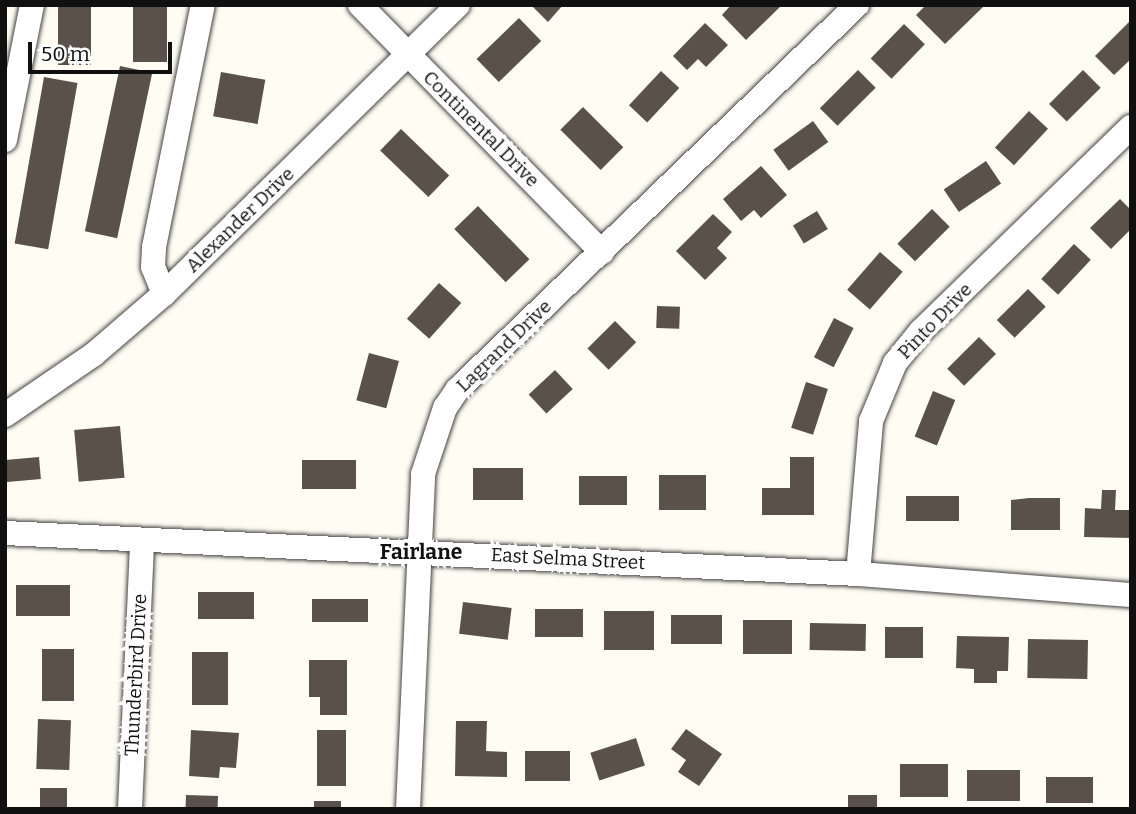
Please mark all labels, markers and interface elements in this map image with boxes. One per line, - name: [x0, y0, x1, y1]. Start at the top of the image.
- scale bar: [32, 28, 175, 72]
- text: 50 m: [41, 41, 90, 67]
- street label: Continental Drive: [418, 66, 544, 192]
- street label: Alexander Drive: [181, 163, 299, 277]
- street label: Pinto Drive: [893, 278, 977, 364]
- street label: Lagrand Drive: [452, 295, 556, 397]
- district label: Fairlane: [380, 539, 462, 565]
- street label: East Selma Street: [490, 544, 646, 574]
- street label: Thunderbird Drive: [120, 593, 152, 757]

